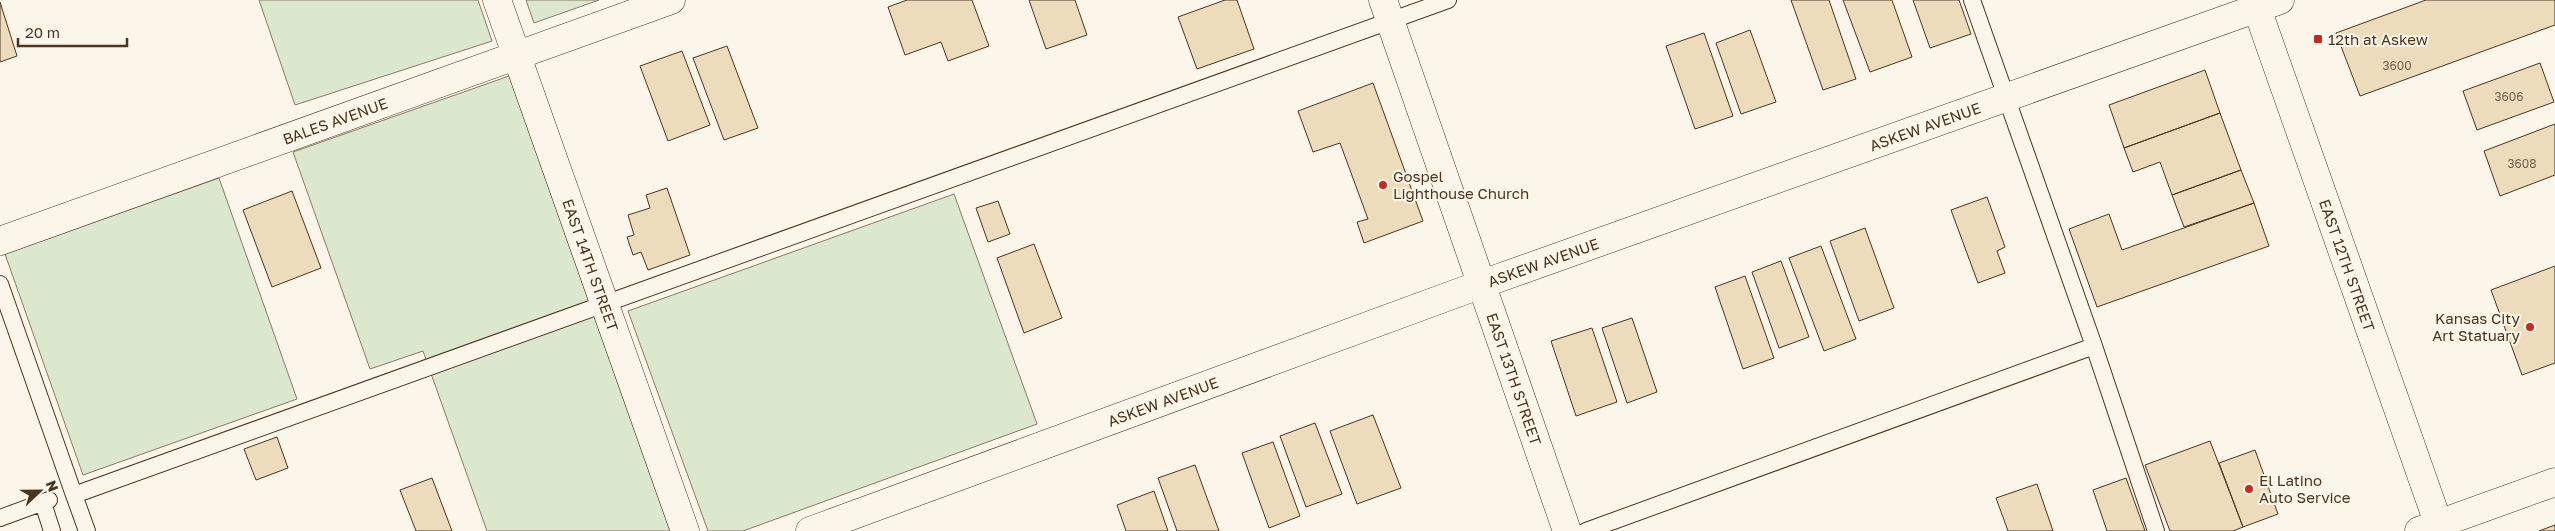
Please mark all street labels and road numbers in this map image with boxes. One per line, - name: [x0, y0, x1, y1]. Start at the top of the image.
- street label: BALES AVENUE: [280, 94, 390, 148]
- street label: ASKEW AVENUE: [1867, 98, 1983, 154]
- street label: EAST 14TH STREET: [559, 196, 623, 334]
- street label: EAST 12TH STREET: [2316, 197, 2379, 333]
- street label: ASKEW AVENUE: [1485, 234, 1601, 290]
- street label: EAST 13TH STREET: [1483, 310, 1546, 447]
- street label: ASKEW AVENUE: [1105, 373, 1221, 430]

